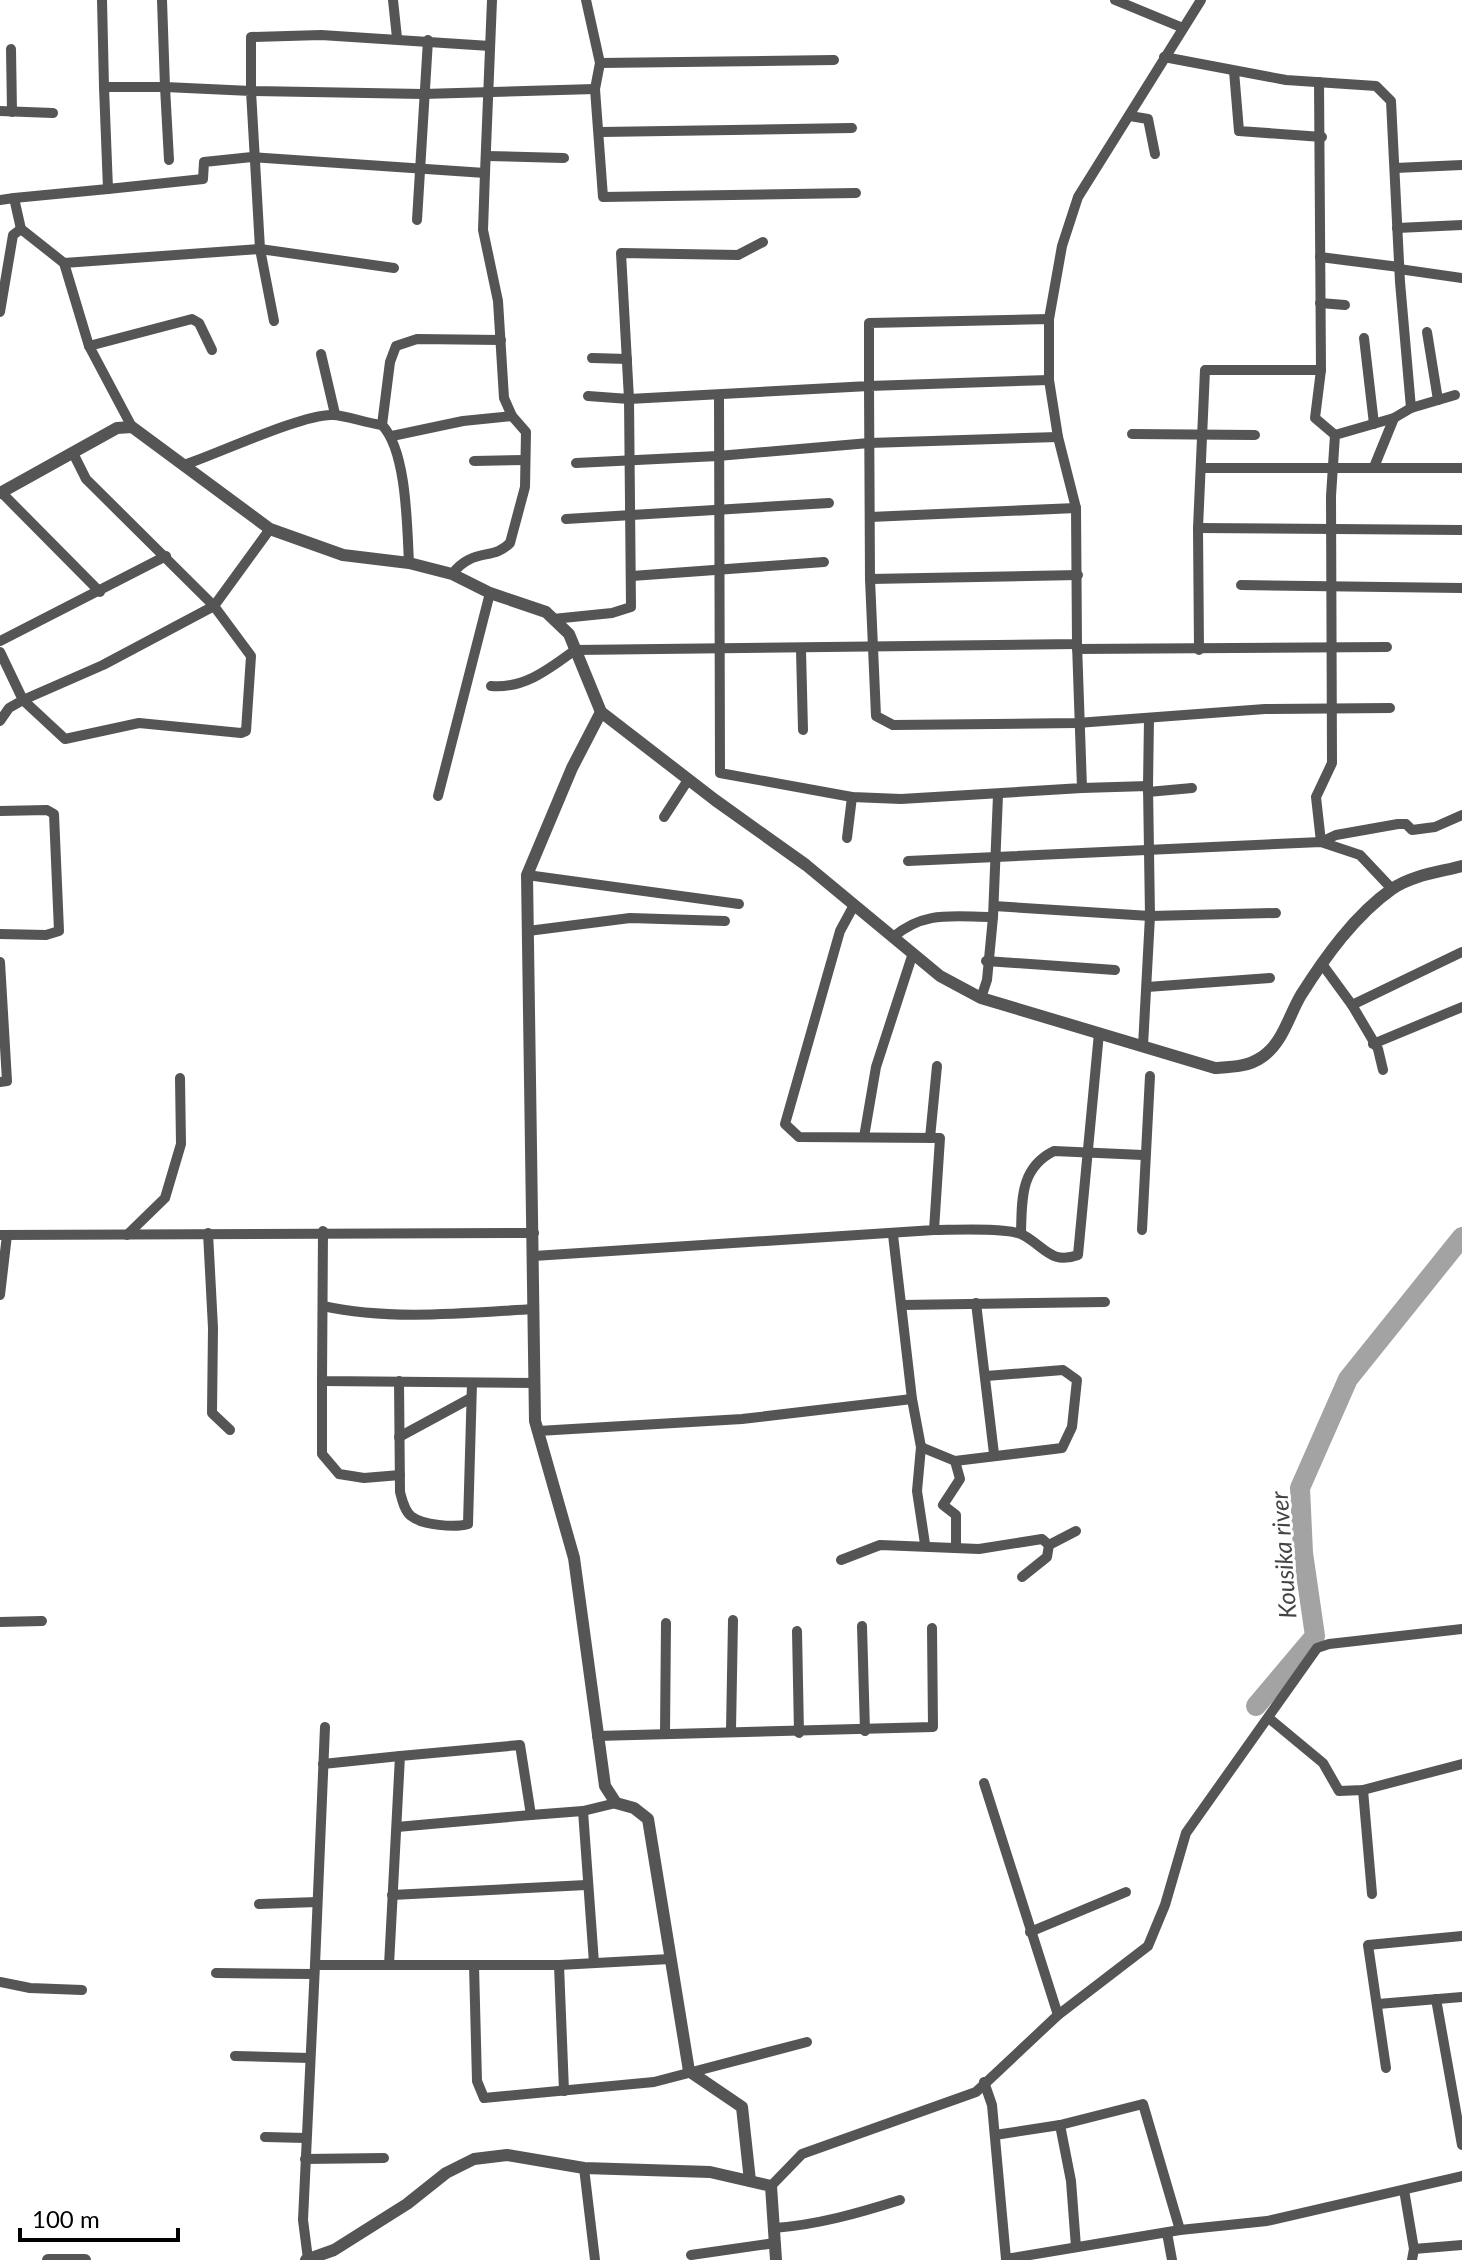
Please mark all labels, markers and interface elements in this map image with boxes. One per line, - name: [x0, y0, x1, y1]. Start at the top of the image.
- water label: Kousika river: [1264, 1490, 1301, 1620]
- scale bar: [20, 2192, 178, 2242]
- text: 100 m: [32, 2204, 100, 2233]

